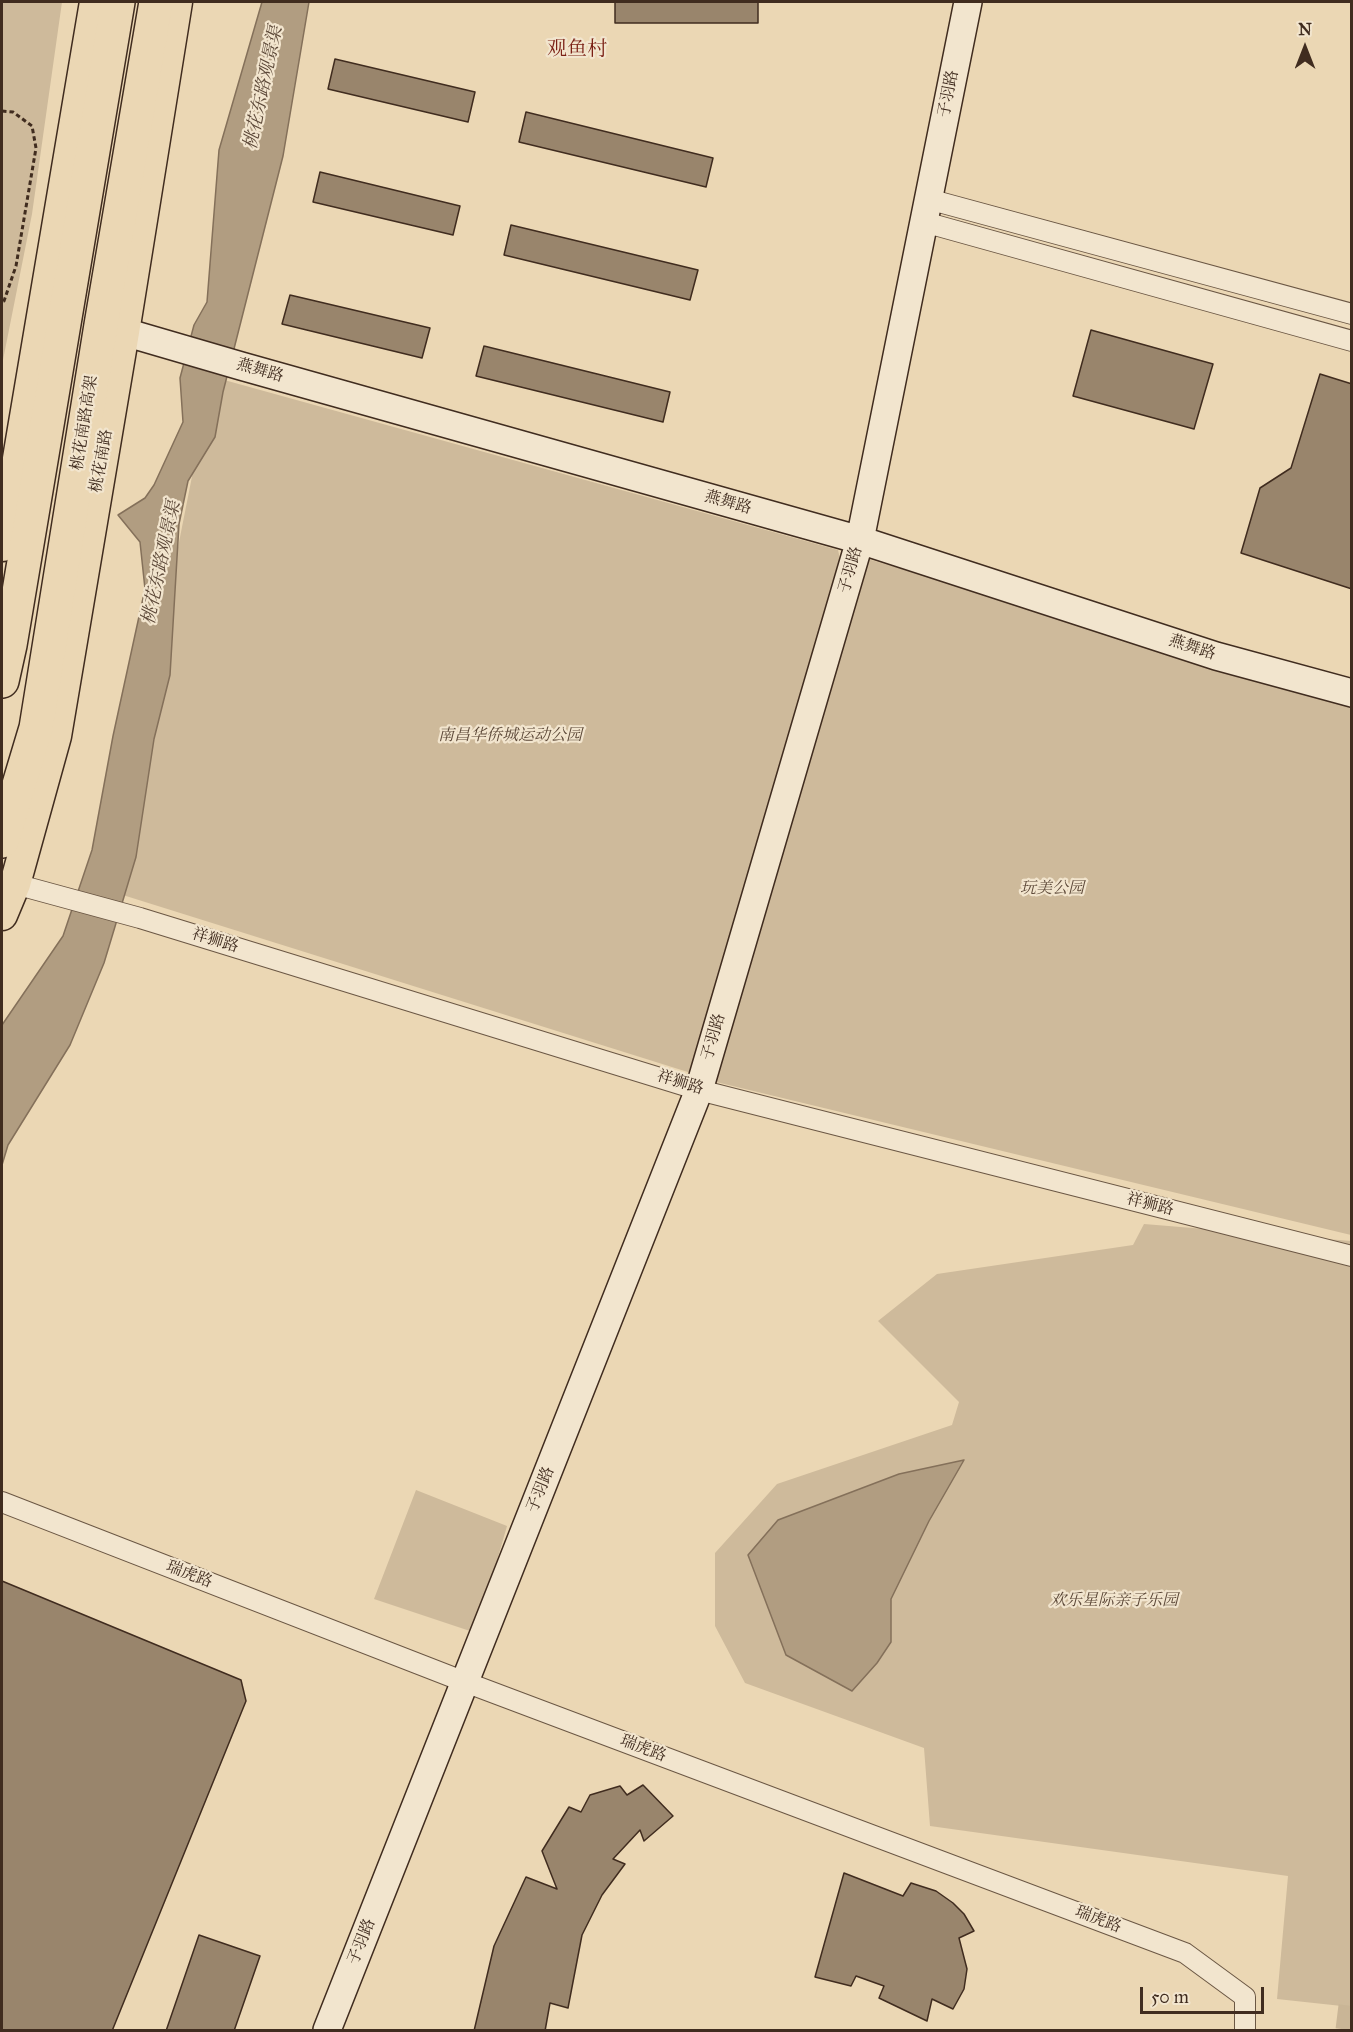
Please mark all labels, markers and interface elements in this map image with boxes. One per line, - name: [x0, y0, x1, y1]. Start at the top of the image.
- north arrow: [1275, 18, 1335, 78]
- text: N: [1298, 20, 1312, 39]
- water label: 桃花东路观景渠: [240, 24, 288, 152]
- district label: 观鱼村: [547, 38, 607, 62]
- street label: 子羽路: [935, 69, 963, 119]
- street label: 燕舞路: [234, 355, 286, 387]
- street label: 桃花南路高架: [68, 374, 102, 472]
- street label: 桃花南路: [87, 428, 117, 494]
- street label: 燕舞路: [702, 487, 754, 519]
- water label: 桃花东路观景渠: [138, 499, 186, 627]
- street label: 子羽路: [835, 544, 867, 596]
- street label: 燕舞路: [1166, 631, 1218, 665]
- park label: 南昌华侨城运动公园: [438, 726, 582, 746]
- park label: 玩美公园: [1020, 879, 1084, 899]
- street label: 祥狮路: [189, 925, 241, 957]
- street label: 子羽路: [698, 1011, 730, 1063]
- street label: 祥狮路: [654, 1067, 706, 1099]
- street label: 祥狮路: [1124, 1190, 1176, 1220]
- street label: 子羽路: [523, 1464, 559, 1516]
- street label: 瑞虎路: [163, 1557, 215, 1593]
- park label: 欢乐星际亲子乐园: [1050, 1591, 1178, 1611]
- street label: 瑞虎路: [617, 1731, 669, 1767]
- street label: 瑞虎路: [1072, 1902, 1124, 1938]
- street label: 子羽路: [344, 1916, 380, 1968]
- scale bar: [1143, 1975, 1268, 2013]
- text: 50 m: [1151, 1986, 1189, 2008]

